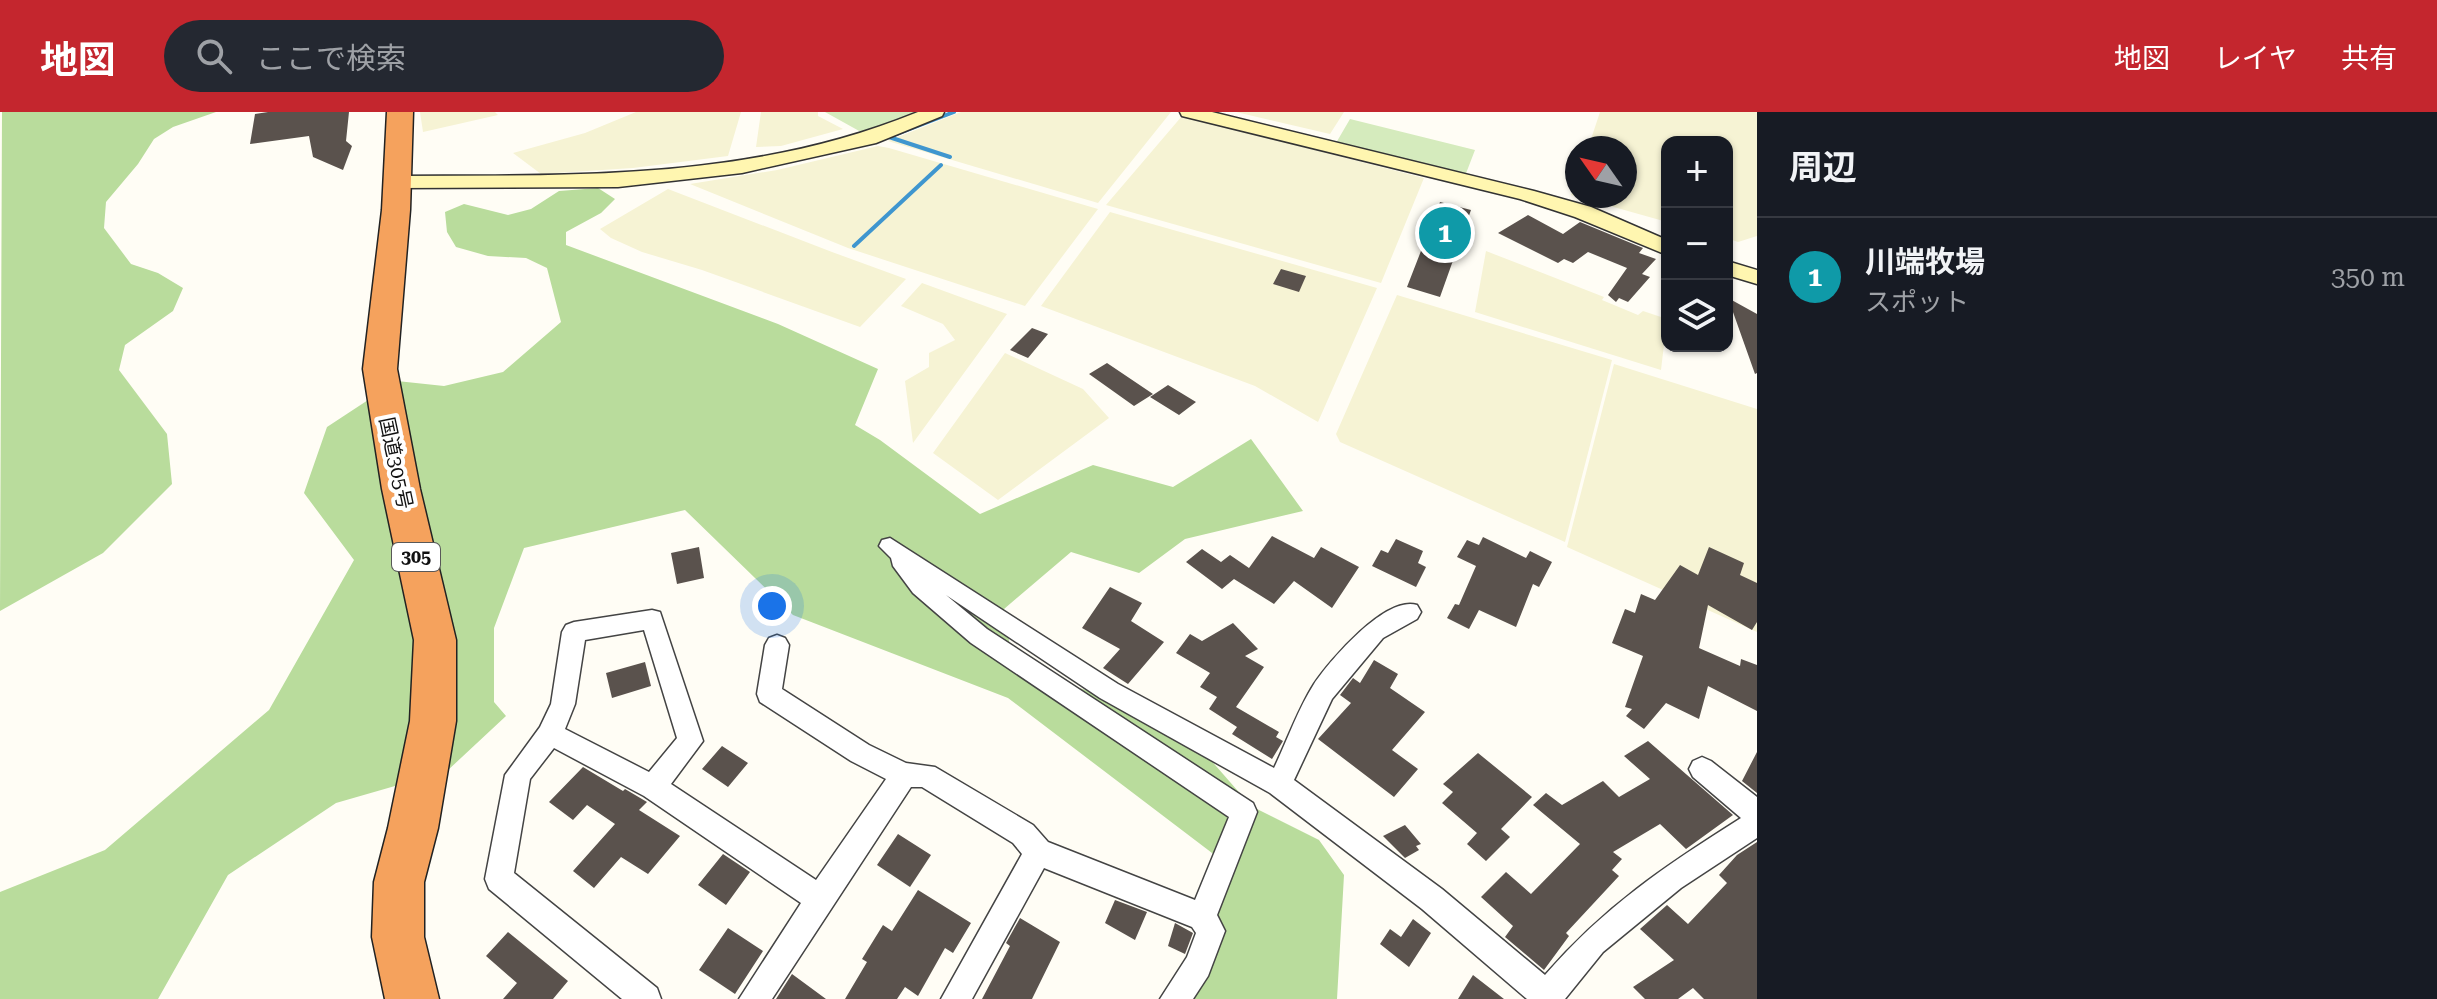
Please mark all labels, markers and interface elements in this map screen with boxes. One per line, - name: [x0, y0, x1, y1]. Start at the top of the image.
- search box: [164, 20, 724, 92]
- icon: search: [192, 34, 236, 78]
- text: 地図: [40, 38, 116, 82]
- text: ここで検索: [256, 41, 406, 76]
- text: 地図: [2114, 42, 2170, 75]
- text: レイヤ: [2214, 42, 2297, 75]
- text: 共有: [2341, 42, 2397, 75]
- north arrow: [1565, 136, 1637, 208]
- map controls: [1661, 136, 1733, 352]
- button: +: [1661, 136, 1733, 208]
- text: 周辺: [1789, 147, 1857, 187]
- pin: 1: [1419, 203, 1471, 263]
- button: −: [1661, 208, 1733, 280]
- text: 川端牧場: [1865, 244, 1985, 279]
- text: 1: [1808, 262, 1822, 292]
- text: 350 m: [2331, 262, 2405, 292]
- button: layers: [1661, 280, 1733, 352]
- text: スポット: [1865, 287, 1969, 317]
- street label: 国道305号: [375, 415, 417, 511]
- road number: 305: [392, 543, 440, 571]
- your location: [752, 586, 792, 626]

